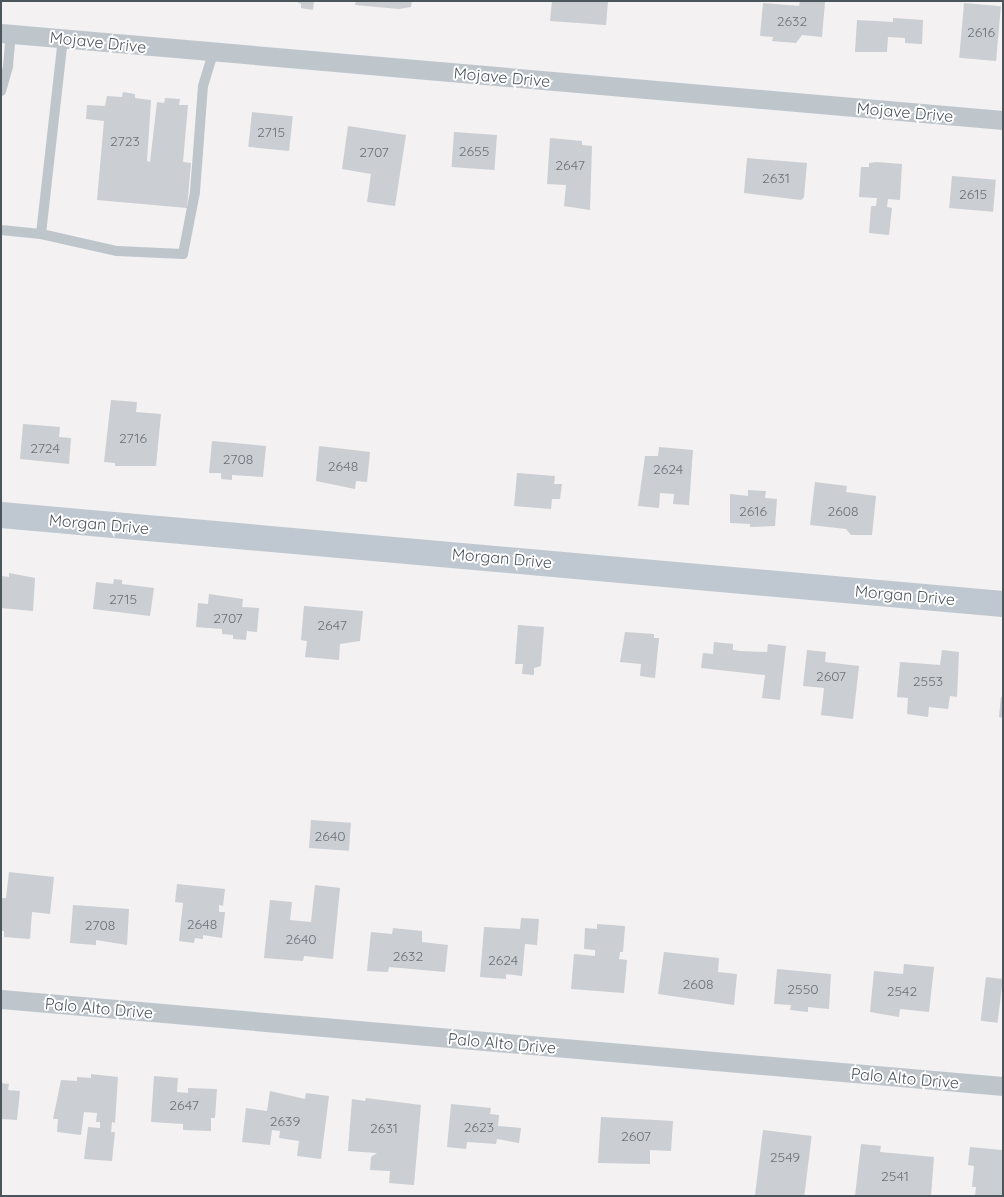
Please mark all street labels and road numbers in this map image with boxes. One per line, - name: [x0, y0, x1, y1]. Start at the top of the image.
- street label: Mojave Drive: [49, 27, 147, 57]
- street label: Mojave Drive: [453, 63, 551, 91]
- street label: Mojave Drive: [856, 98, 954, 126]
- street label: Morgan Drive: [48, 510, 150, 538]
- street label: Morgan Drive: [451, 544, 553, 572]
- street label: Morgan Drive: [854, 581, 956, 609]
- street label: Palo Alto Drive: [44, 994, 154, 1022]
- street label: Palo Alto Drive: [447, 1029, 557, 1057]
- street label: Palo Alto Drive: [850, 1064, 960, 1092]

